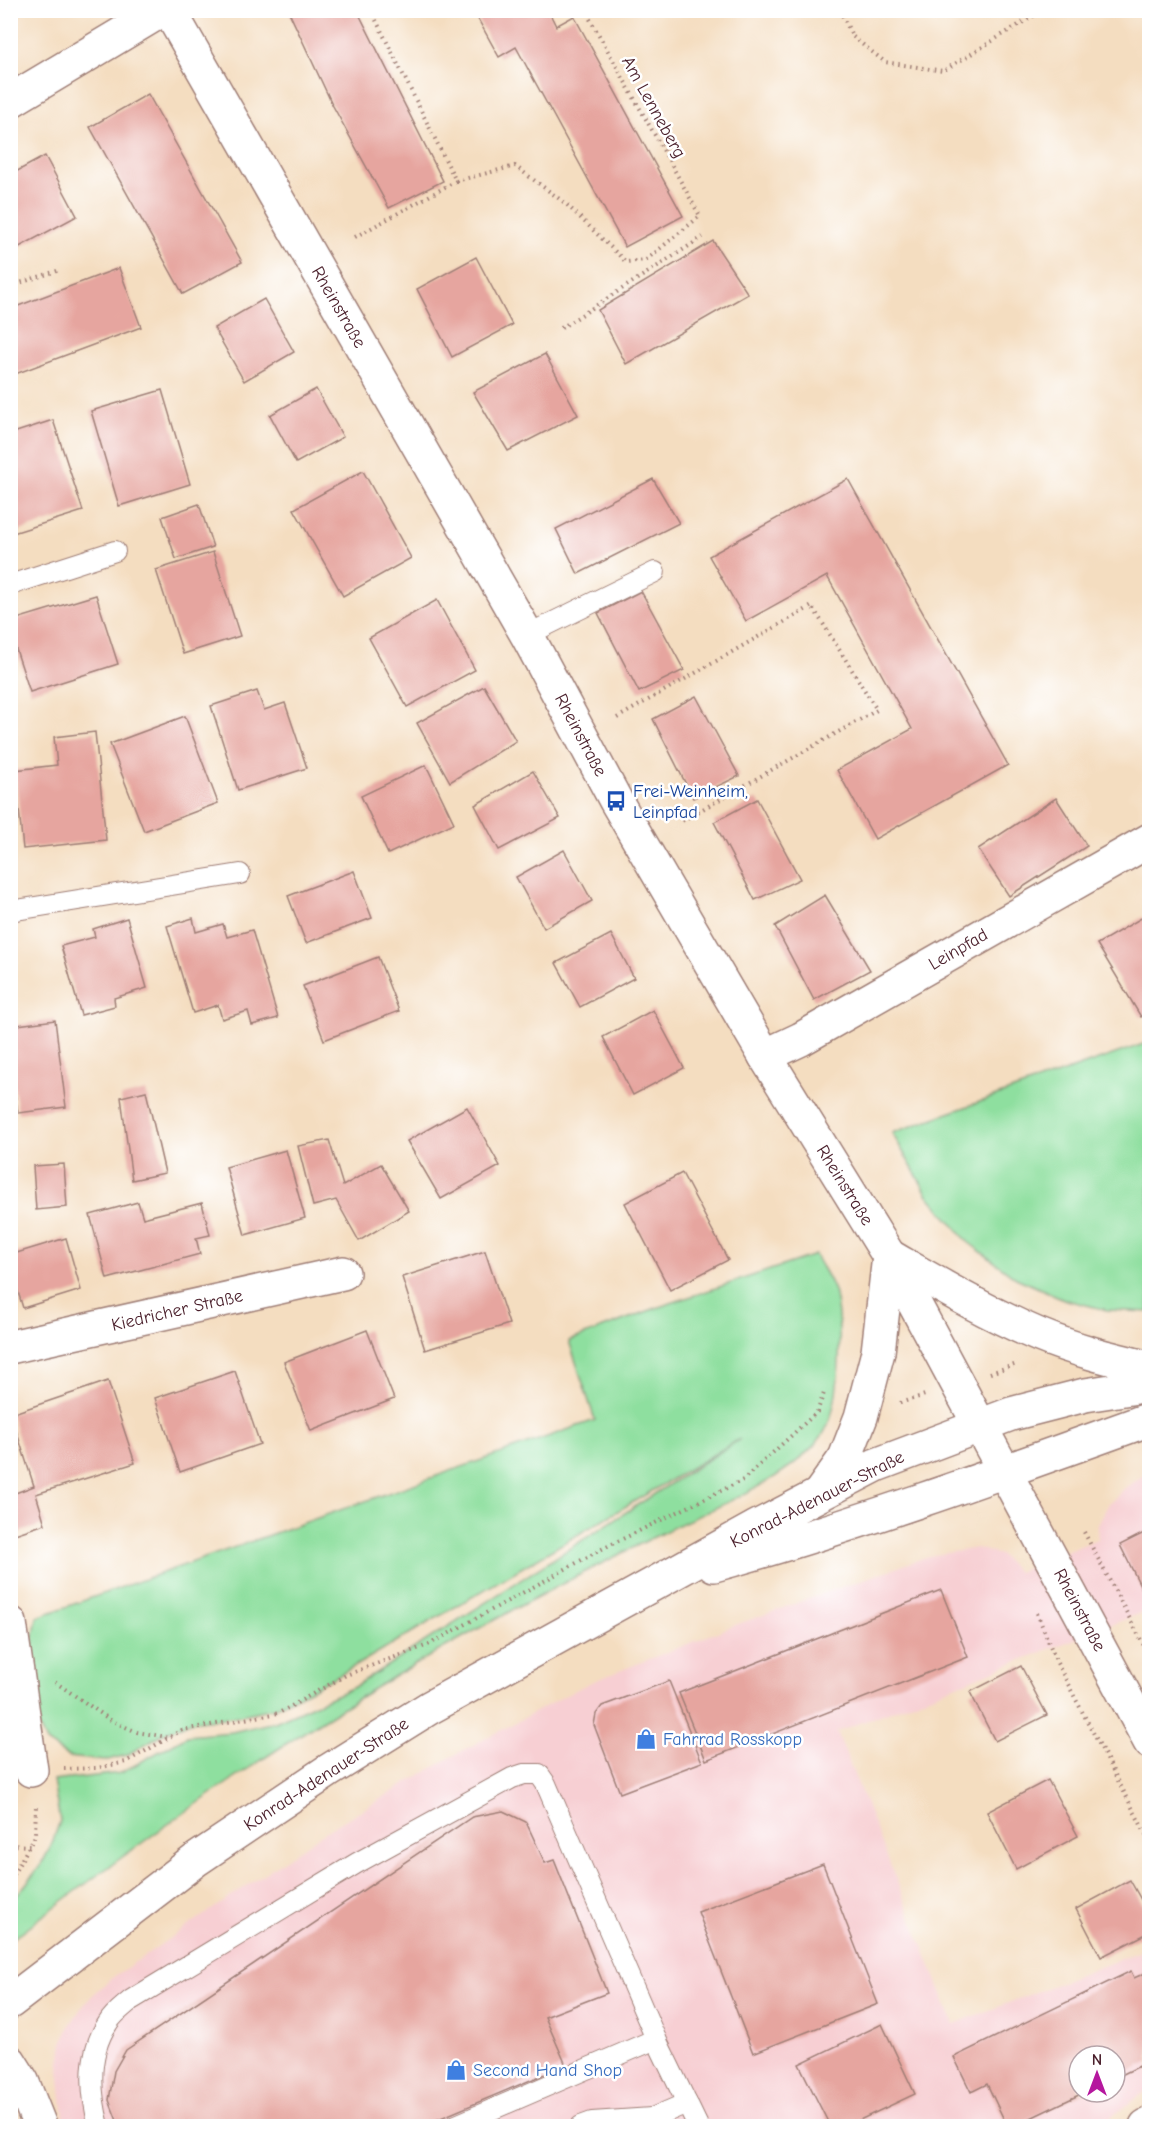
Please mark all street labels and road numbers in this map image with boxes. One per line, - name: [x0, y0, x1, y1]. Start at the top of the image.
- street label: Am Lenneberg: [617, 53, 690, 162]
- street label: Rheinstraße: [307, 263, 370, 352]
- street label: Rheinstraße: [550, 690, 611, 780]
- street label: Leinpfad: [925, 924, 992, 975]
- street label: Rheinstraße: [812, 1141, 878, 1229]
- street label: Kiedricher Straße: [109, 1285, 245, 1336]
- street label: Konrad-Adenauer-Straße: [727, 1446, 908, 1552]
- street label: Rheinstraße: [1049, 1565, 1110, 1655]
- street label: Konrad-Adenauer-Straße: [240, 1713, 413, 1836]

